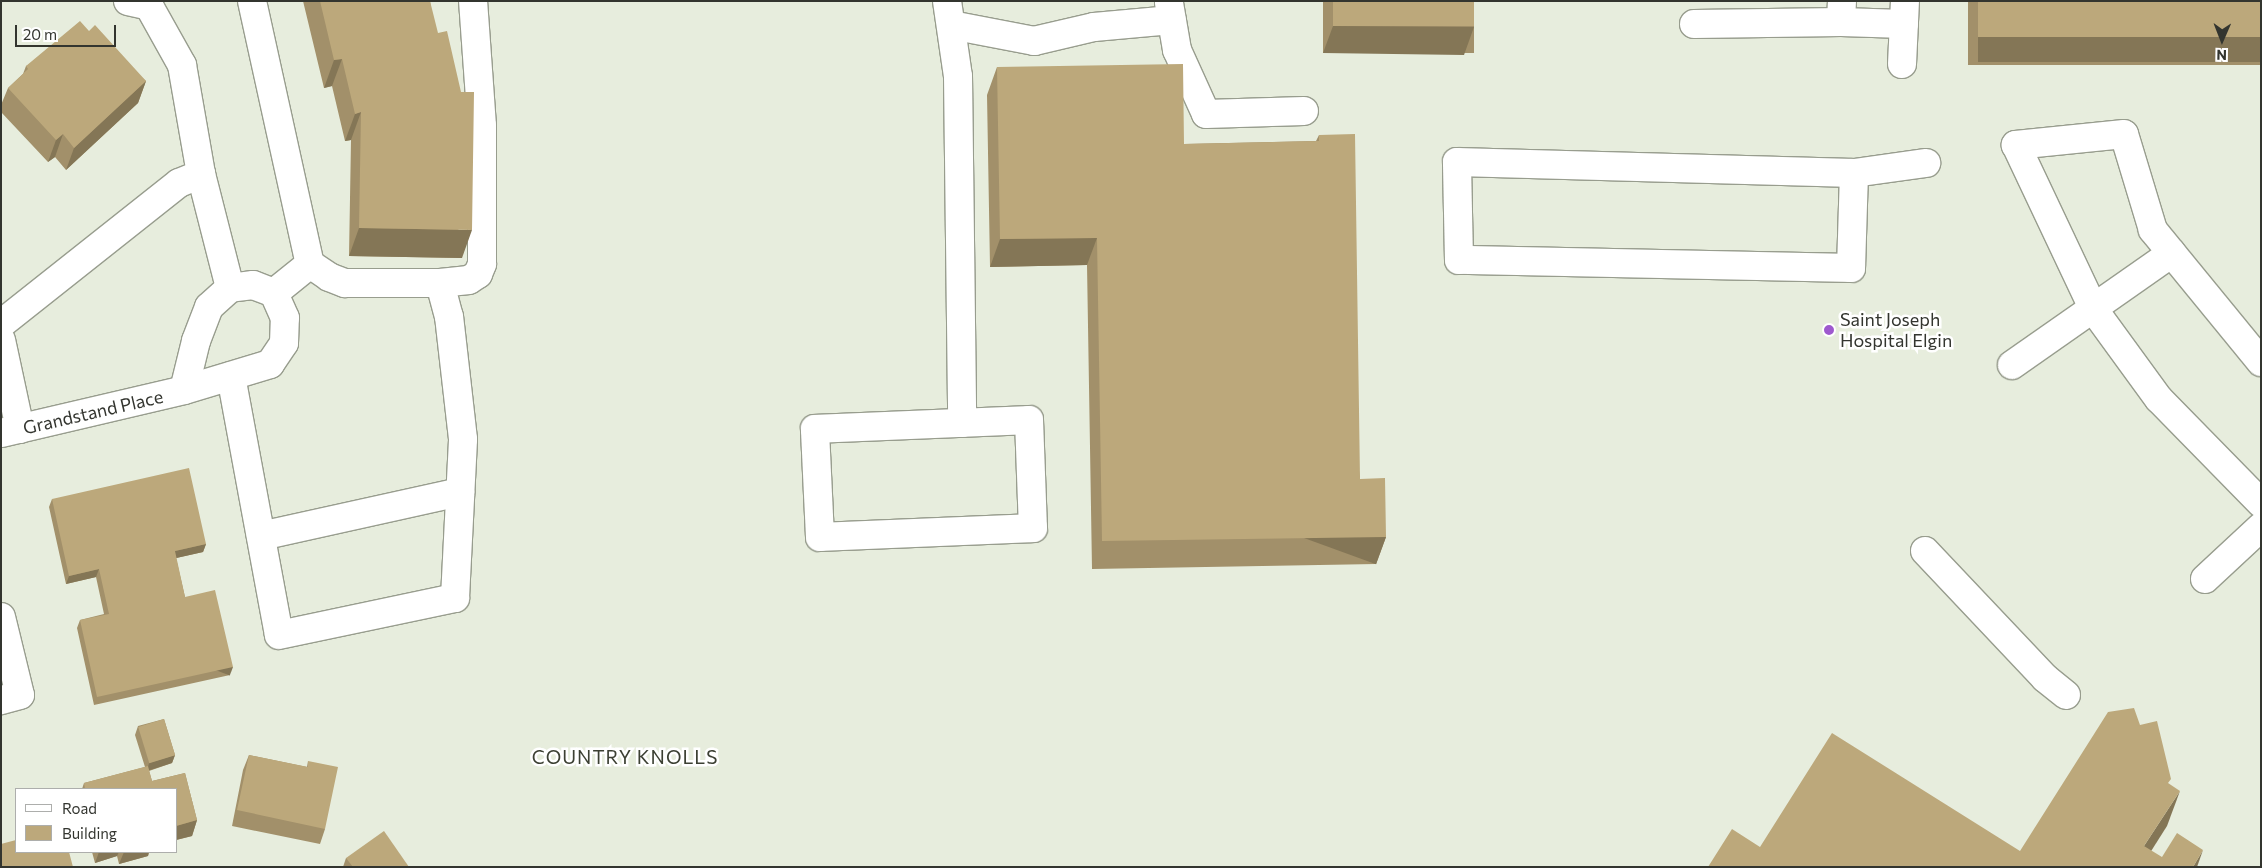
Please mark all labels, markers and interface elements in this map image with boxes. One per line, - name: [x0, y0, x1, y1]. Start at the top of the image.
- scale bar: [18, 15, 119, 47]
- north arrow: [2197, 15, 2247, 65]
- text: 20 m: [23, 25, 57, 43]
- text: N: [2216, 47, 2227, 64]
- place label: Saint Joseph Hospital Elgin: [1840, 309, 1952, 352]
- marker: Saint Joseph Hospital Elgin: [1822, 323, 1836, 337]
- street label: Grandstand Place: [21, 385, 165, 439]
- district label: COUNTRY KNOLLS: [530, 746, 720, 768]
- legend: [15, 788, 178, 853]
- text: Road: [62, 799, 97, 817]
- text: Building: [62, 824, 117, 842]

